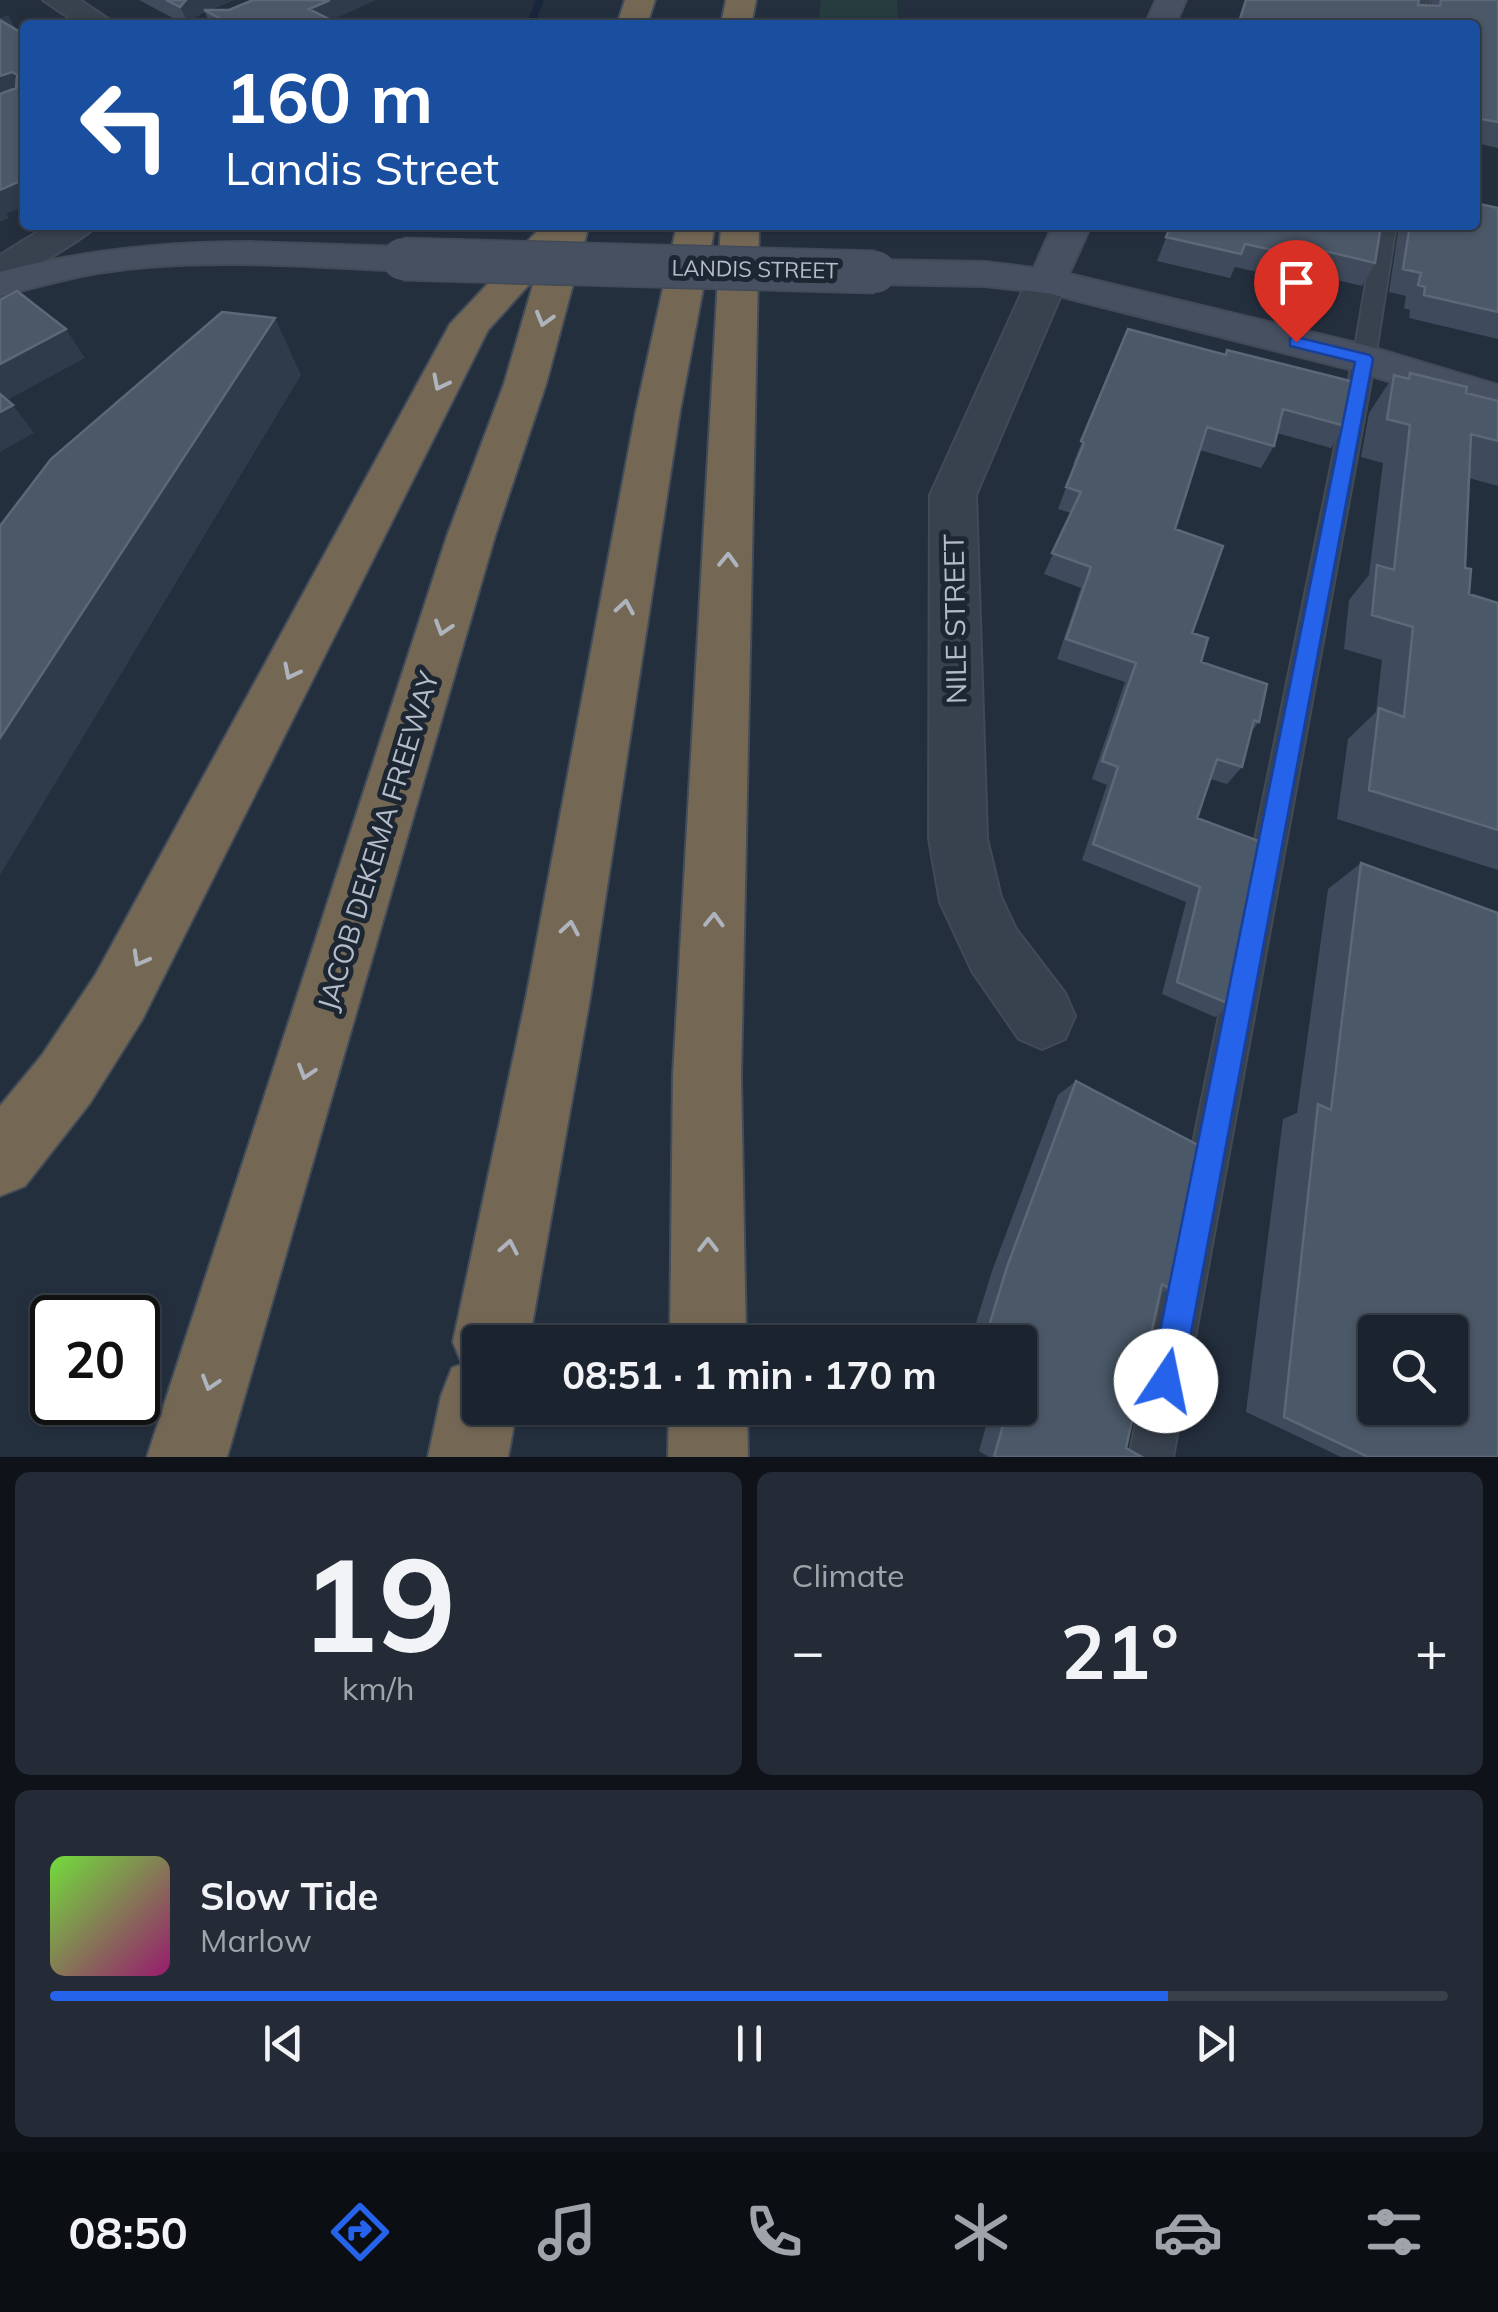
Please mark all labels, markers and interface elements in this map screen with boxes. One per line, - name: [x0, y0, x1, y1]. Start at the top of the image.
- text: 160 m: [225, 53, 433, 141]
- icon: left: [60, 60, 190, 190]
- text: Landis Street: [225, 140, 499, 196]
- pin: [1254, 240, 1339, 343]
- street label: LANDIS STREET: [672, 254, 838, 284]
- icon: arrive: [1269, 255, 1324, 310]
- one-way arrow: [534, 310, 555, 327]
- one-way arrow: [433, 372, 452, 390]
- street label: NILE STREET: [936, 534, 973, 704]
- one-way arrow: [717, 552, 738, 568]
- one-way arrow: [613, 599, 634, 615]
- one-way arrow: [434, 619, 455, 636]
- one-way arrow: [284, 661, 303, 679]
- street label: JACOB DEKEMA FREEWAY: [309, 666, 446, 1015]
- one-way arrow: [703, 912, 724, 928]
- one-way arrow: [559, 919, 580, 936]
- one-way arrow: [132, 949, 152, 967]
- one-way arrow: [297, 1063, 318, 1080]
- one-way arrow: [697, 1237, 718, 1253]
- one-way arrow: [498, 1239, 519, 1256]
- speed limit sign: 20: [30, 1295, 160, 1425]
- map controls: [1358, 1315, 1468, 1425]
- button: search: [1358, 1315, 1468, 1425]
- position arrow: [1114, 1329, 1218, 1433]
- text: 08:51 · 1 min · 170 m: [562, 1351, 937, 1399]
- one-way arrow: [201, 1373, 222, 1390]
- text: 19: [300, 1521, 456, 1685]
- text: Climate: [792, 1555, 904, 1595]
- text: 21°: [1061, 1604, 1179, 1698]
- text: −: [792, 1616, 825, 1685]
- text: +: [1415, 1616, 1448, 1685]
- text: km/h: [342, 1668, 414, 1708]
- text: Slow Tide: [200, 1872, 378, 1920]
- text: Marlow: [200, 1920, 312, 1960]
- icon: previous: [256, 2016, 311, 2071]
- icon: pause: [722, 2016, 777, 2071]
- icon: next: [1188, 2016, 1243, 2071]
- icon: directions: [325, 2197, 395, 2267]
- icon: music: [532, 2197, 602, 2267]
- icon: phone: [739, 2197, 809, 2267]
- icon: climate: [946, 2197, 1016, 2267]
- icon: car: [1153, 2197, 1223, 2267]
- icon: filters: [1359, 2197, 1429, 2267]
- text: 08:50: [68, 2204, 188, 2260]

